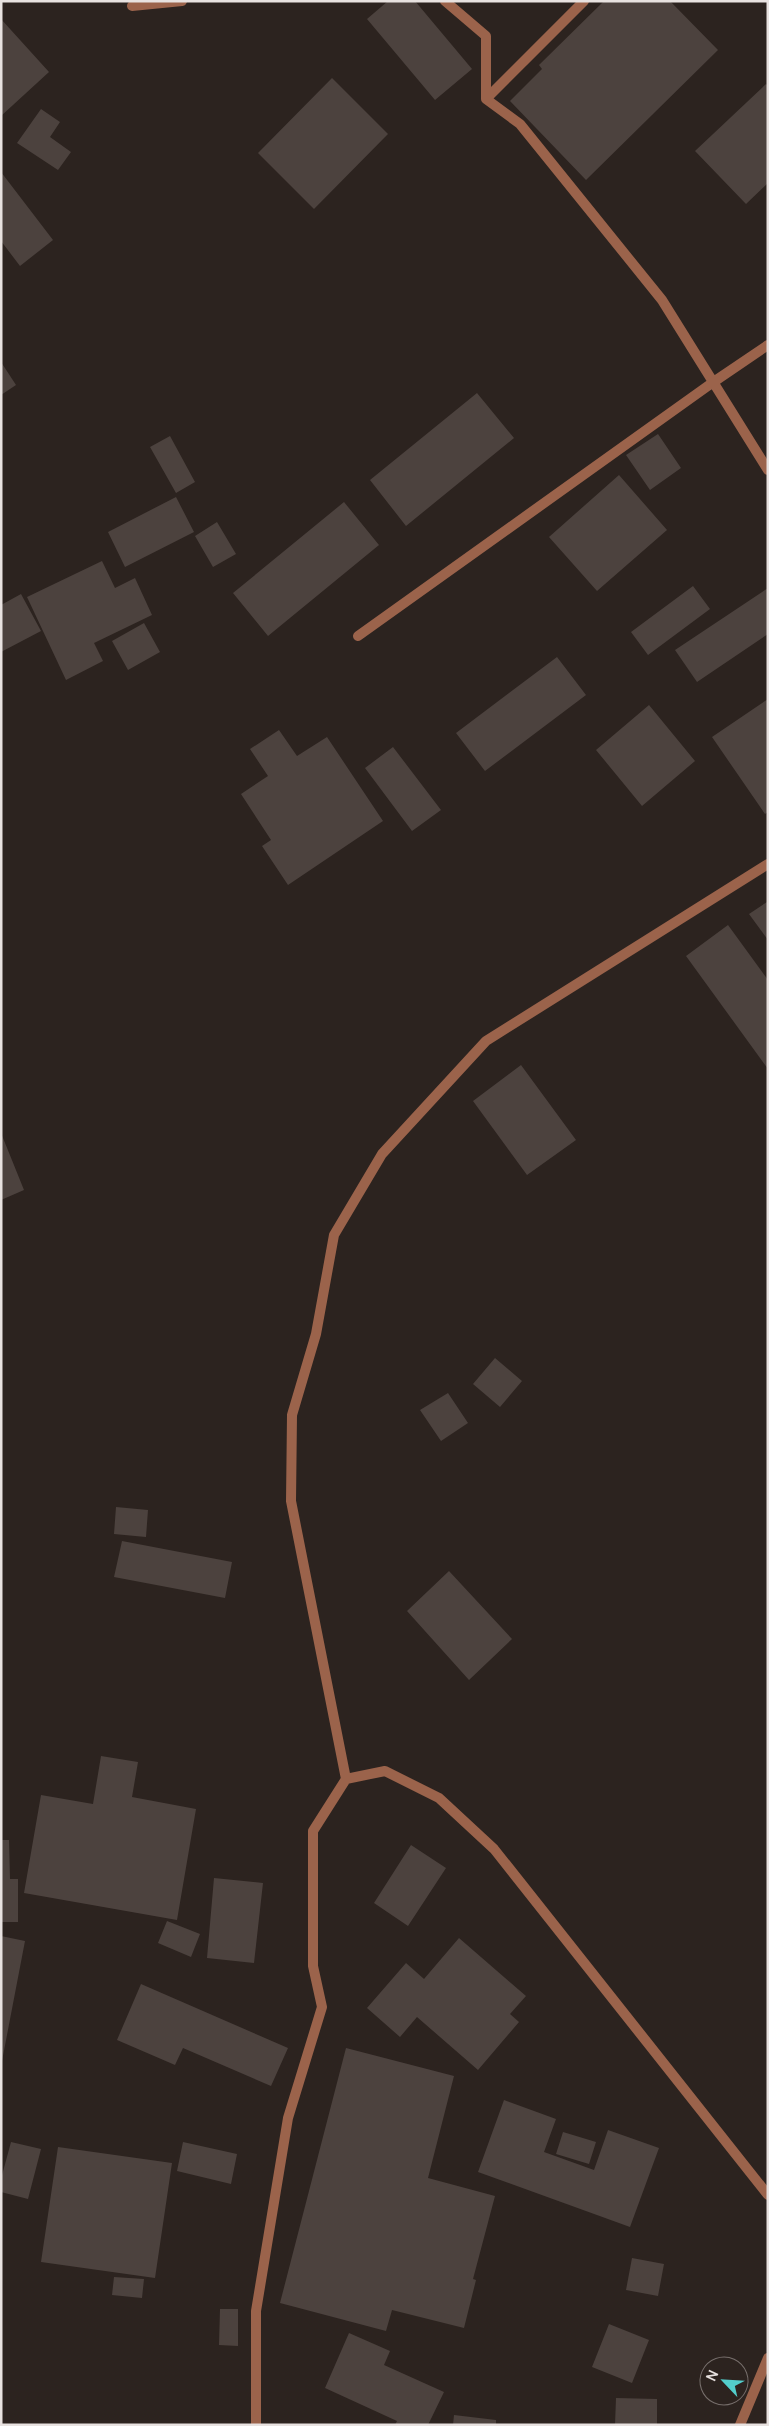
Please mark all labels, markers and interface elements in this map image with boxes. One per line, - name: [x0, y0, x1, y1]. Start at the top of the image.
- north arrow: [699, 2356, 749, 2406]
- text: N: [701, 2367, 723, 2384]

